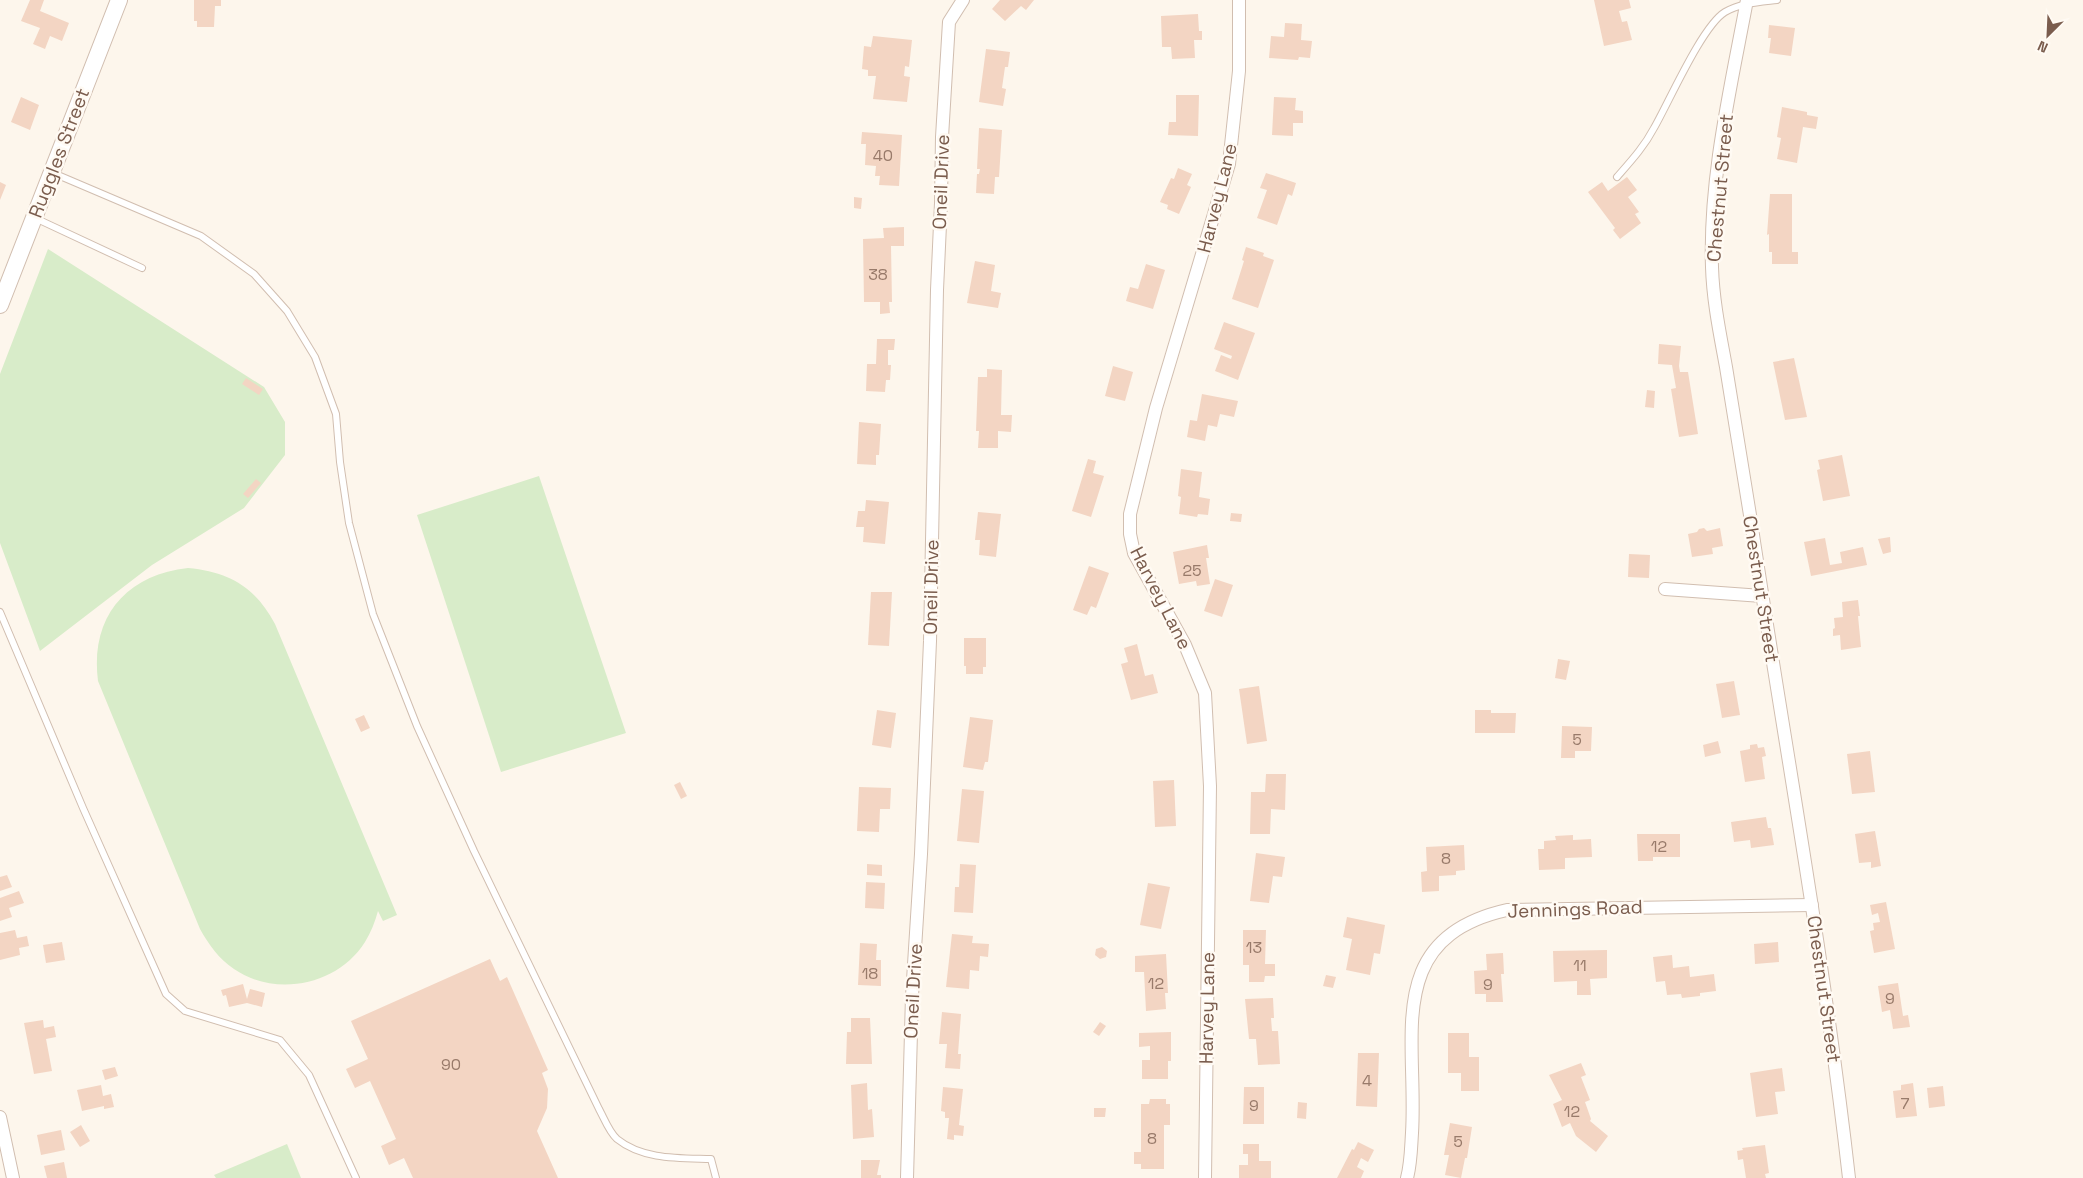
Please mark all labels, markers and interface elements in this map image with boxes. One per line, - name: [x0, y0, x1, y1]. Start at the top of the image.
- north arrow: [2023, 10, 2073, 60]
- text: N: [2035, 37, 2051, 57]
- street label: Ruggles Street: [23, 85, 95, 221]
- street label: Chestnut Street: [1701, 113, 1739, 263]
- street label: Oneil Drive: [927, 134, 955, 230]
- street label: Harvey Lane: [1191, 140, 1243, 256]
- house number: 40: [873, 145, 893, 166]
- house number: 38: [868, 264, 888, 285]
- street label: Chestnut Street: [1737, 514, 1785, 664]
- street label: Oneil Drive: [918, 539, 944, 635]
- street label: Harvey Lane: [1124, 542, 1198, 654]
- house number: 25: [1182, 560, 1202, 581]
- house number: 5: [1572, 729, 1582, 750]
- house number: 12: [1651, 836, 1667, 857]
- house number: 8: [1441, 848, 1451, 869]
- street label: Jennings Road: [1507, 894, 1643, 924]
- street label: Chestnut Street: [1801, 914, 1847, 1064]
- house number: 13: [1246, 937, 1262, 958]
- street label: Oneil Drive: [898, 943, 928, 1039]
- street label: Harvey Lane: [1194, 952, 1220, 1064]
- house number: 11: [1573, 955, 1587, 976]
- house number: 18: [862, 963, 878, 984]
- house number: 12: [1148, 973, 1164, 994]
- house number: 9: [1483, 974, 1493, 995]
- house number: 9: [1885, 988, 1895, 1009]
- house number: 90: [441, 1054, 461, 1075]
- house number: 4: [1362, 1070, 1372, 1091]
- house number: 7: [1900, 1093, 1910, 1114]
- house number: 9: [1249, 1095, 1259, 1116]
- house number: 12: [1564, 1101, 1580, 1122]
- house number: 8: [1147, 1128, 1157, 1149]
- house number: 5: [1453, 1131, 1463, 1152]

